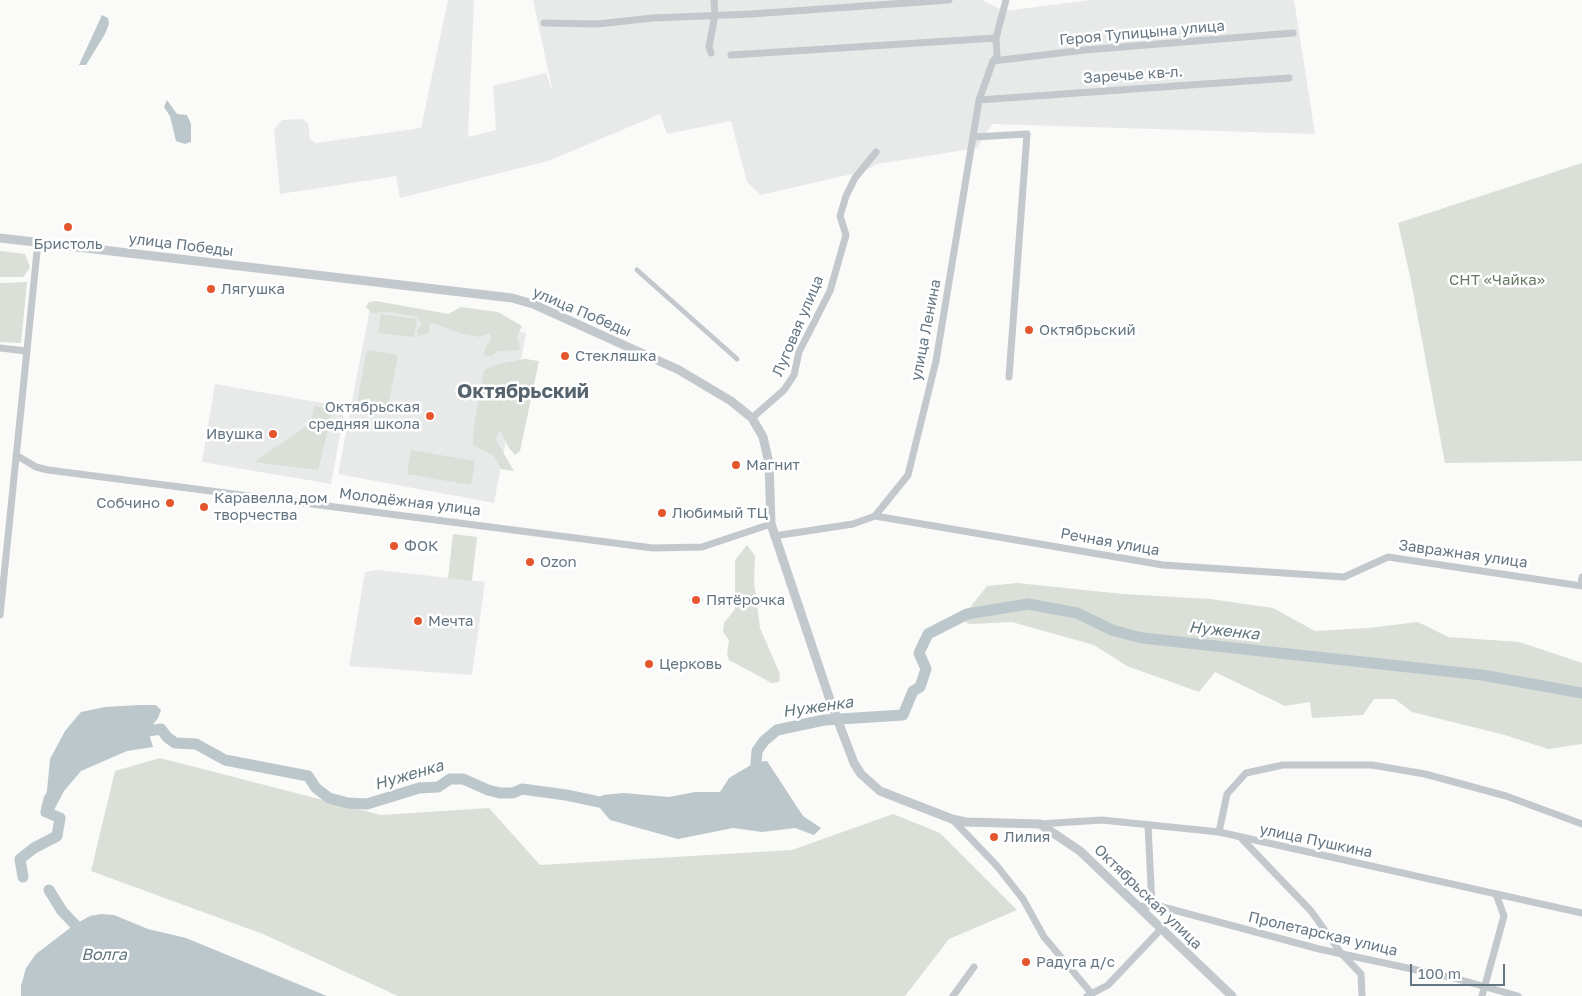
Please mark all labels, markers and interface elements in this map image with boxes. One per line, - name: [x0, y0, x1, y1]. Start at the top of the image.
- street label: Героя Тупицына улица: [1058, 17, 1226, 49]
- street label: Заречье кв-л.: [1082, 63, 1184, 87]
- marker: Бристоль: [62, 221, 74, 233]
- street label: улица Победы: [128, 230, 234, 260]
- place label: Бристоль: [33, 235, 103, 253]
- park label: СНТ «Чайка»: [1449, 271, 1545, 289]
- street label: Луговая улица: [769, 273, 827, 379]
- street label: улица Ленина: [907, 278, 945, 382]
- place label: Лягушка: [221, 280, 285, 298]
- marker: Лягушка: [205, 283, 217, 295]
- street label: улица Победы: [530, 283, 634, 341]
- place label: Октябрьский: [1039, 321, 1136, 339]
- marker: Октябрьский: [1023, 324, 1035, 336]
- place label: Стекляшка: [575, 347, 656, 365]
- marker: Стекляшка: [559, 350, 571, 362]
- district label: Октябрьский: [457, 380, 589, 404]
- place label: Октябрьская средняя школа: [308, 398, 420, 433]
- marker: Октябрьская средняя школа: [424, 410, 436, 422]
- place label: Ивушка: [206, 425, 263, 443]
- marker: Ивушка: [267, 428, 279, 440]
- place label: Магнит: [746, 456, 800, 474]
- marker: Магнит: [730, 459, 742, 471]
- street label: Молодёжная улица: [338, 484, 482, 520]
- place label: Каравелла,дом творчества: [214, 489, 328, 524]
- place label: Собчино: [96, 494, 160, 512]
- marker: Собчино: [164, 497, 176, 509]
- marker: Каравелла,дом творчества: [198, 501, 210, 513]
- place label: Любимый ТЦ: [672, 504, 768, 522]
- marker: Любимый ТЦ: [656, 507, 668, 519]
- street label: Речная улица: [1059, 524, 1161, 560]
- street label: Завражная улица: [1397, 536, 1529, 572]
- place label: ФОК: [404, 537, 438, 555]
- marker: ФОК: [388, 540, 400, 552]
- place label: Ozon: [540, 553, 577, 571]
- marker: Ozon: [524, 556, 536, 568]
- place label: Пятёрочка: [706, 591, 785, 609]
- marker: Пятёрочка: [690, 594, 702, 606]
- place label: Мечта: [428, 612, 473, 630]
- marker: Мечта: [412, 615, 424, 627]
- water label: Нуженка: [1188, 618, 1260, 644]
- place label: Церковь: [659, 655, 722, 673]
- marker: Церковь: [643, 658, 655, 670]
- water label: Нуженка: [782, 693, 854, 721]
- water label: Нуженка: [372, 756, 446, 794]
- street label: улица Пушкина: [1258, 820, 1374, 862]
- place label: Лилия: [1004, 828, 1050, 846]
- marker: Лилия: [988, 831, 1000, 843]
- street label: Октябрьская улица: [1090, 841, 1206, 953]
- street label: Пролетарская улица: [1247, 908, 1399, 960]
- water label: Волга: [81, 945, 127, 965]
- place label: Радуга д/с: [1036, 953, 1115, 971]
- scale bar: [1412, 954, 1507, 986]
- marker: Радуга д/с: [1020, 956, 1032, 968]
- text: 100 m: [1418, 964, 1461, 982]

